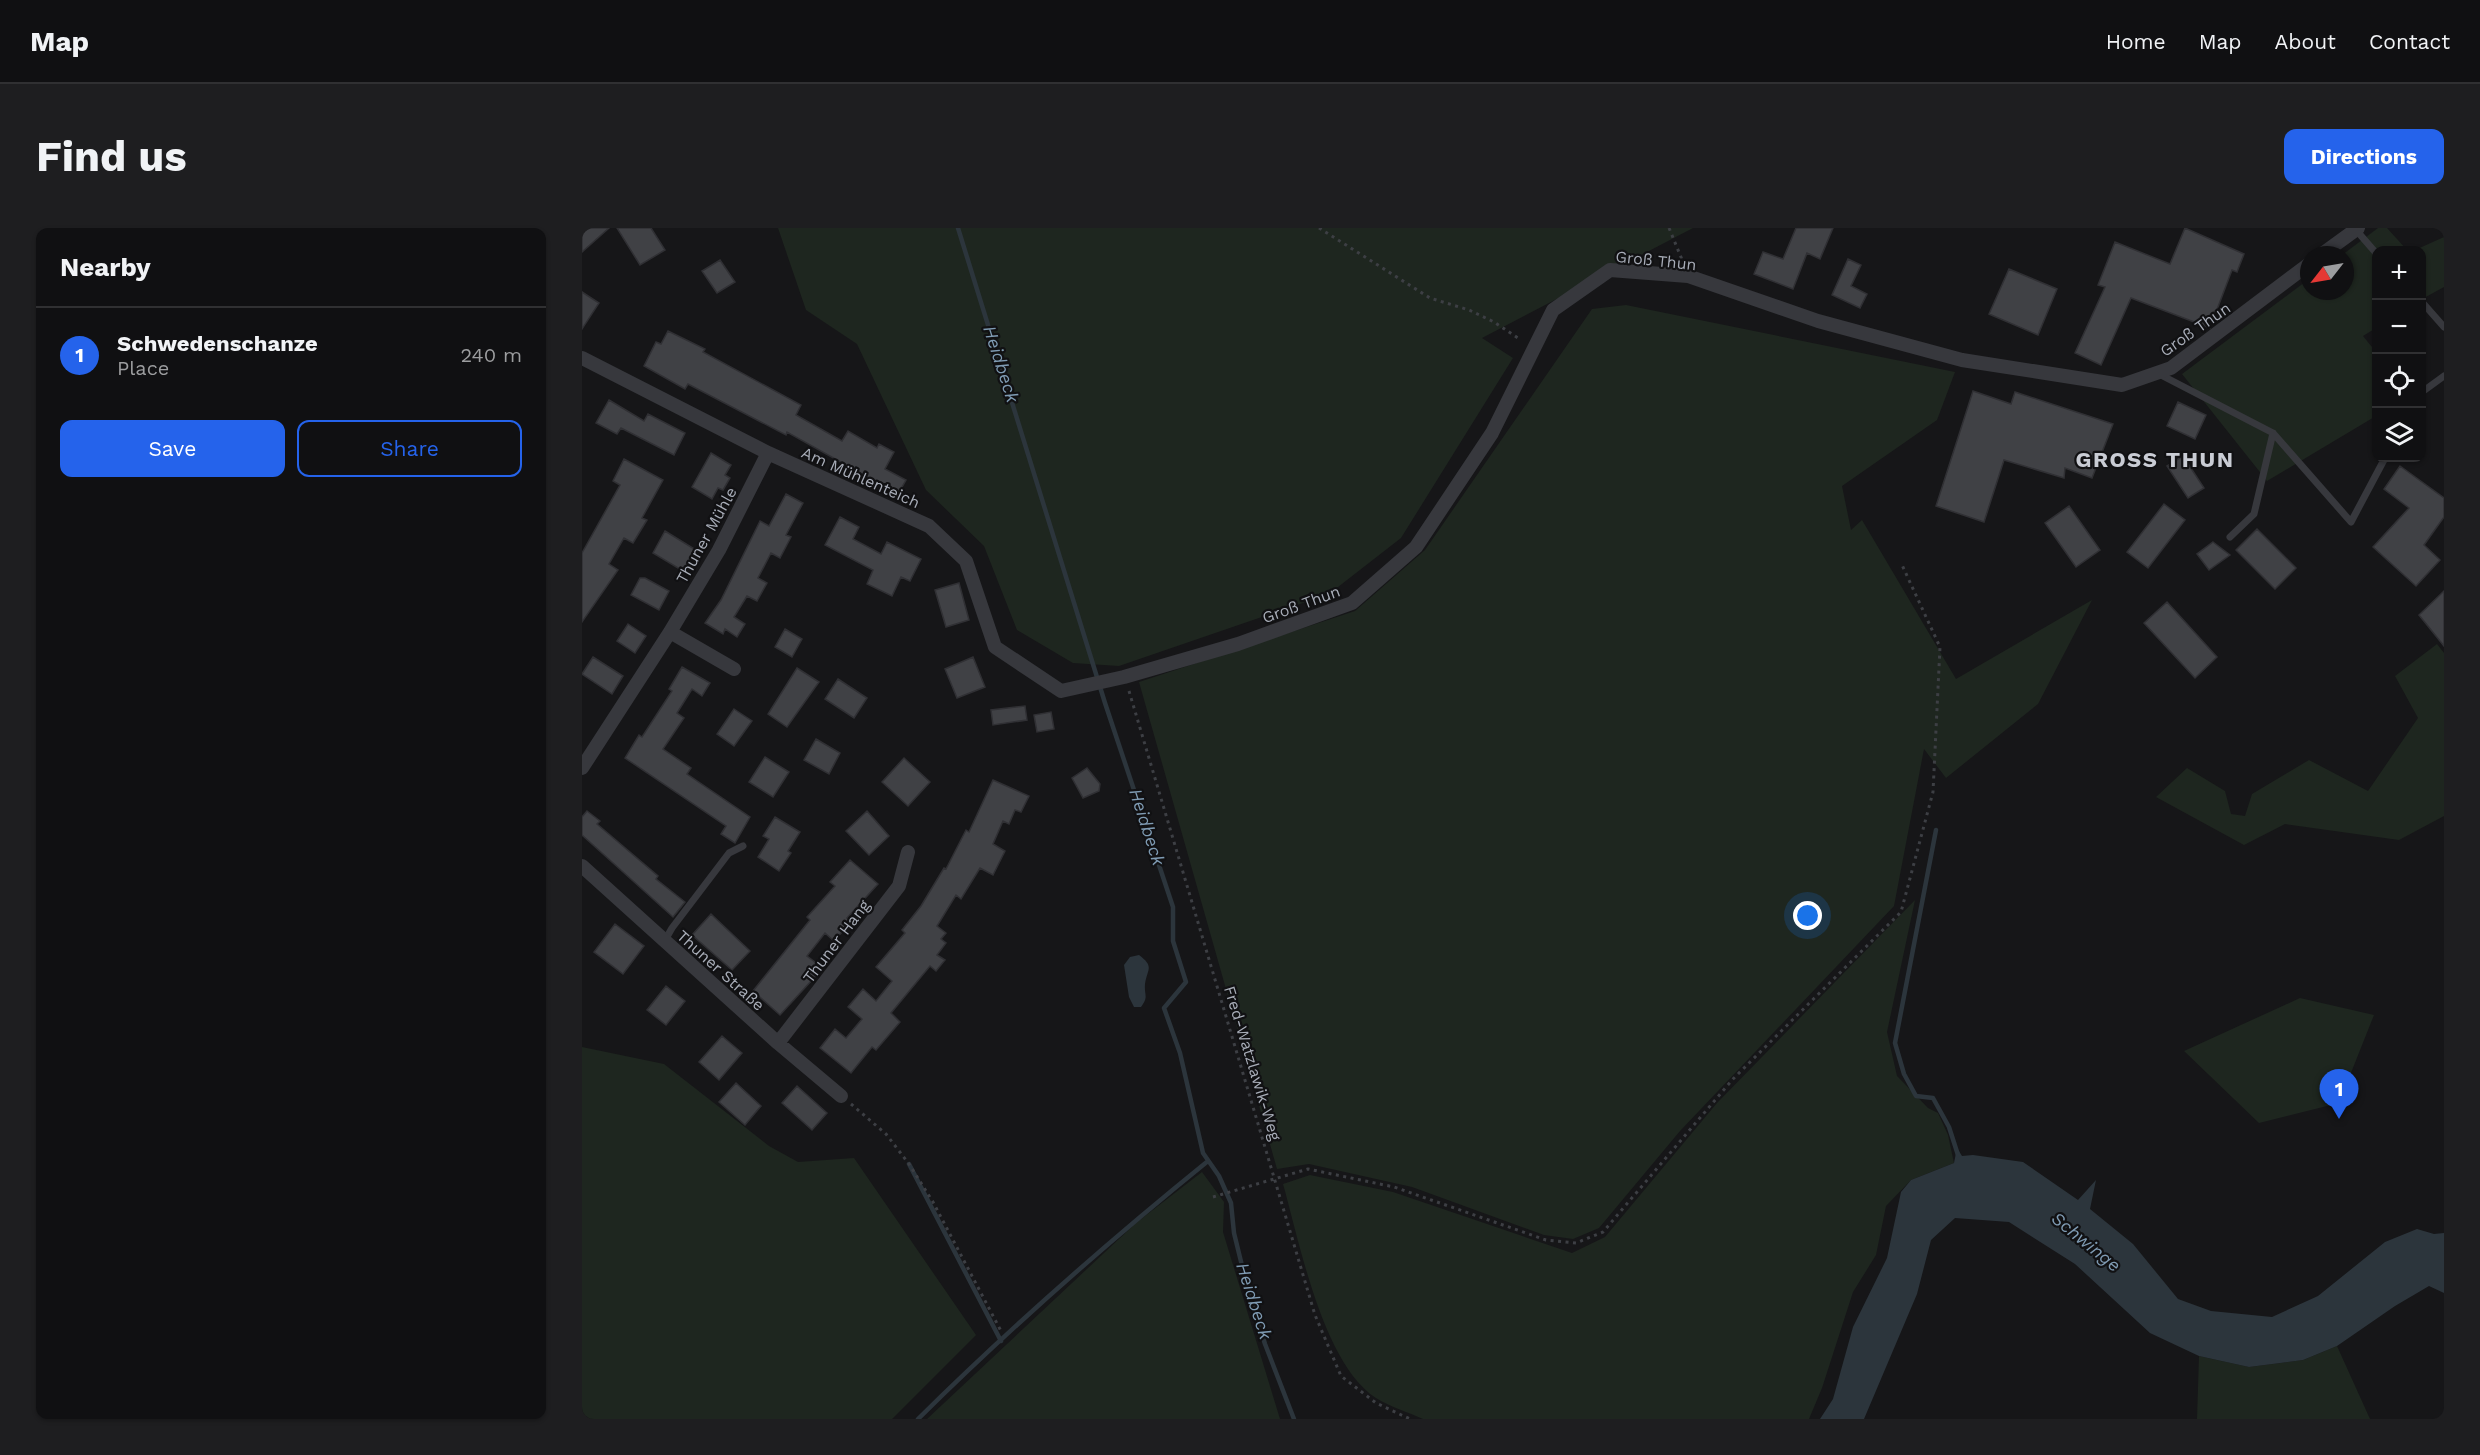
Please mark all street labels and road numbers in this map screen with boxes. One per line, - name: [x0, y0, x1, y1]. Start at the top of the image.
- street label: Groß Thun: [1614, 247, 1697, 274]
- street label: Groß Thun: [2157, 298, 2234, 361]
- street label: Am Mühlenteich: [799, 443, 923, 512]
- street label: Thuner Mühle: [672, 484, 741, 587]
- street label: Groß Thun: [1260, 582, 1343, 627]
- street label: Thuner Hang: [799, 896, 874, 987]
- street label: Thuner Straße: [673, 926, 768, 1015]
- street label: Fred-Watzlawik-Weg: [1220, 983, 1285, 1143]

